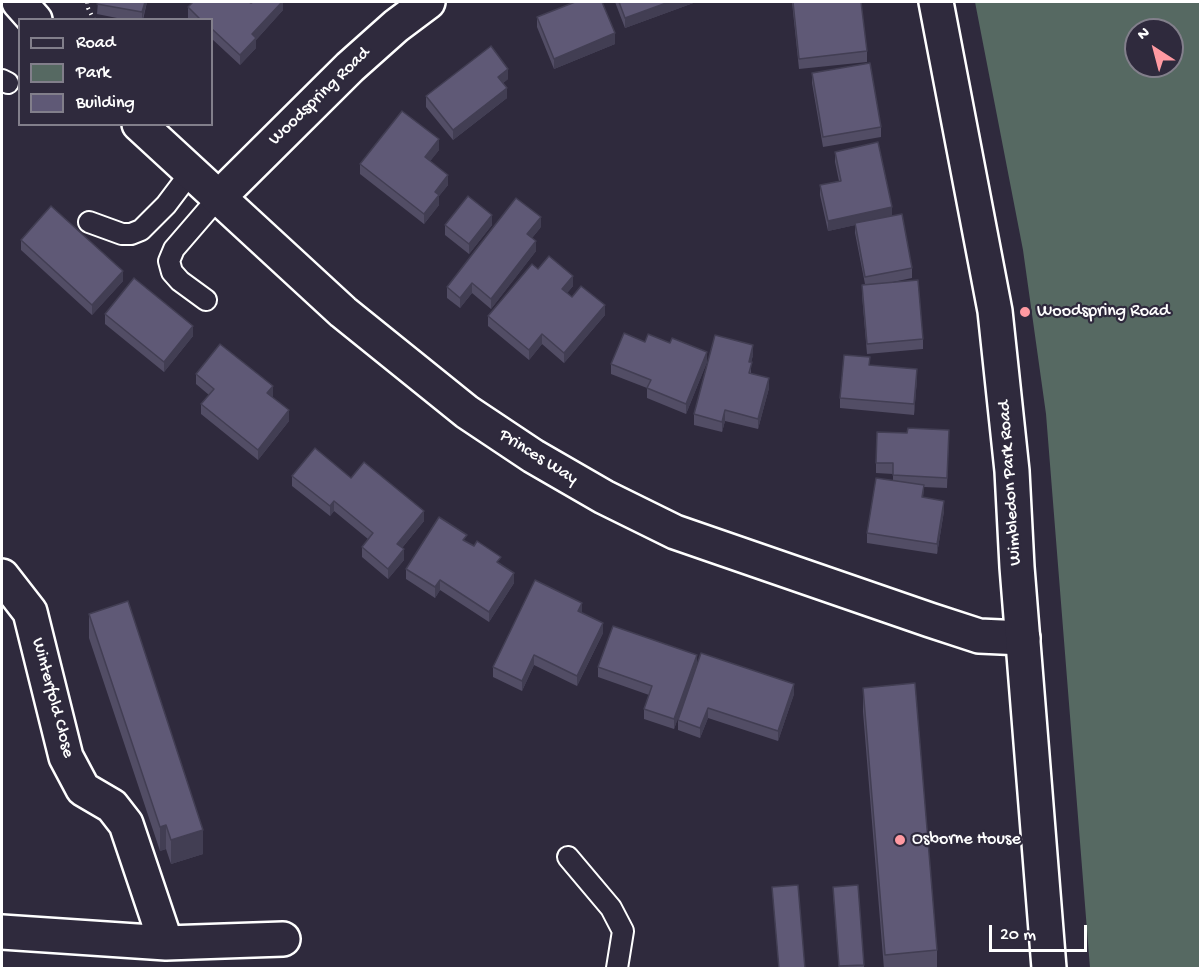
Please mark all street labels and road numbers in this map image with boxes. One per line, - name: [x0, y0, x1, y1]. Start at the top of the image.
- street label: Woodspring Road: [265, 43, 375, 151]
- street label: Wimbledon Park Road: [994, 400, 1028, 566]
- street label: Princes Way: [494, 425, 582, 491]
- street label: Winterfold Close: [26, 636, 78, 760]

